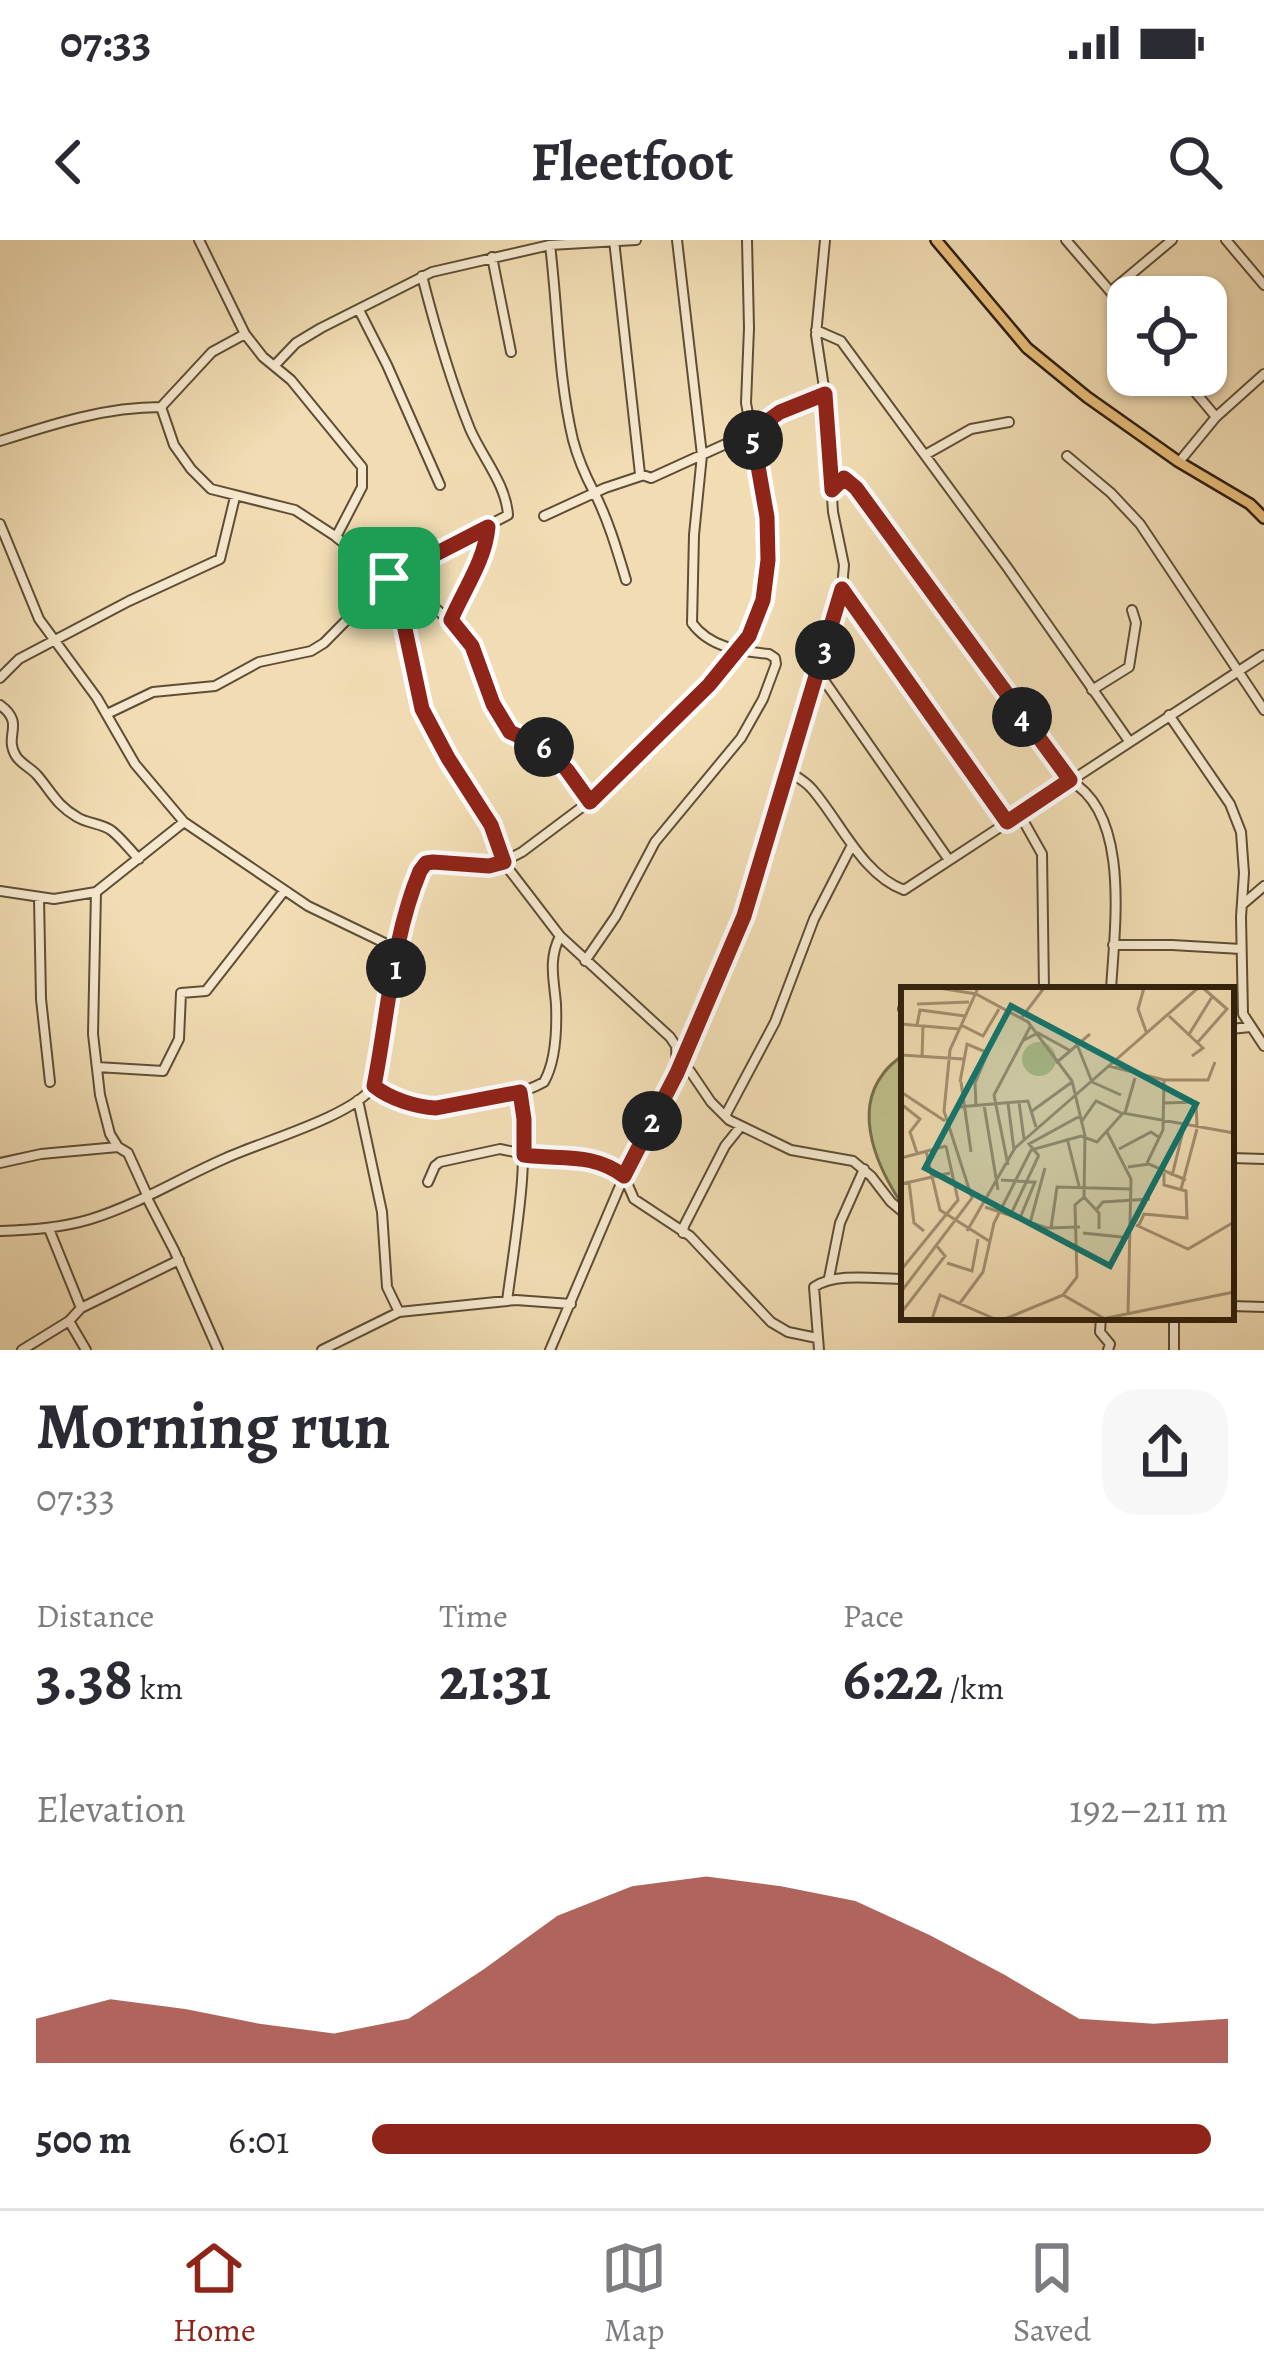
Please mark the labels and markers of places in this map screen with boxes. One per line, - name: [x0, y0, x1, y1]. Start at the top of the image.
- pin: 5: [723, 410, 783, 470]
- pin: [338, 527, 440, 629]
- pin: 3: [795, 620, 855, 680]
- pin: 4: [992, 687, 1052, 747]
- pin: 6: [514, 717, 574, 777]
- pin: 1: [366, 938, 426, 998]
- pin: 2: [622, 1091, 682, 1151]

